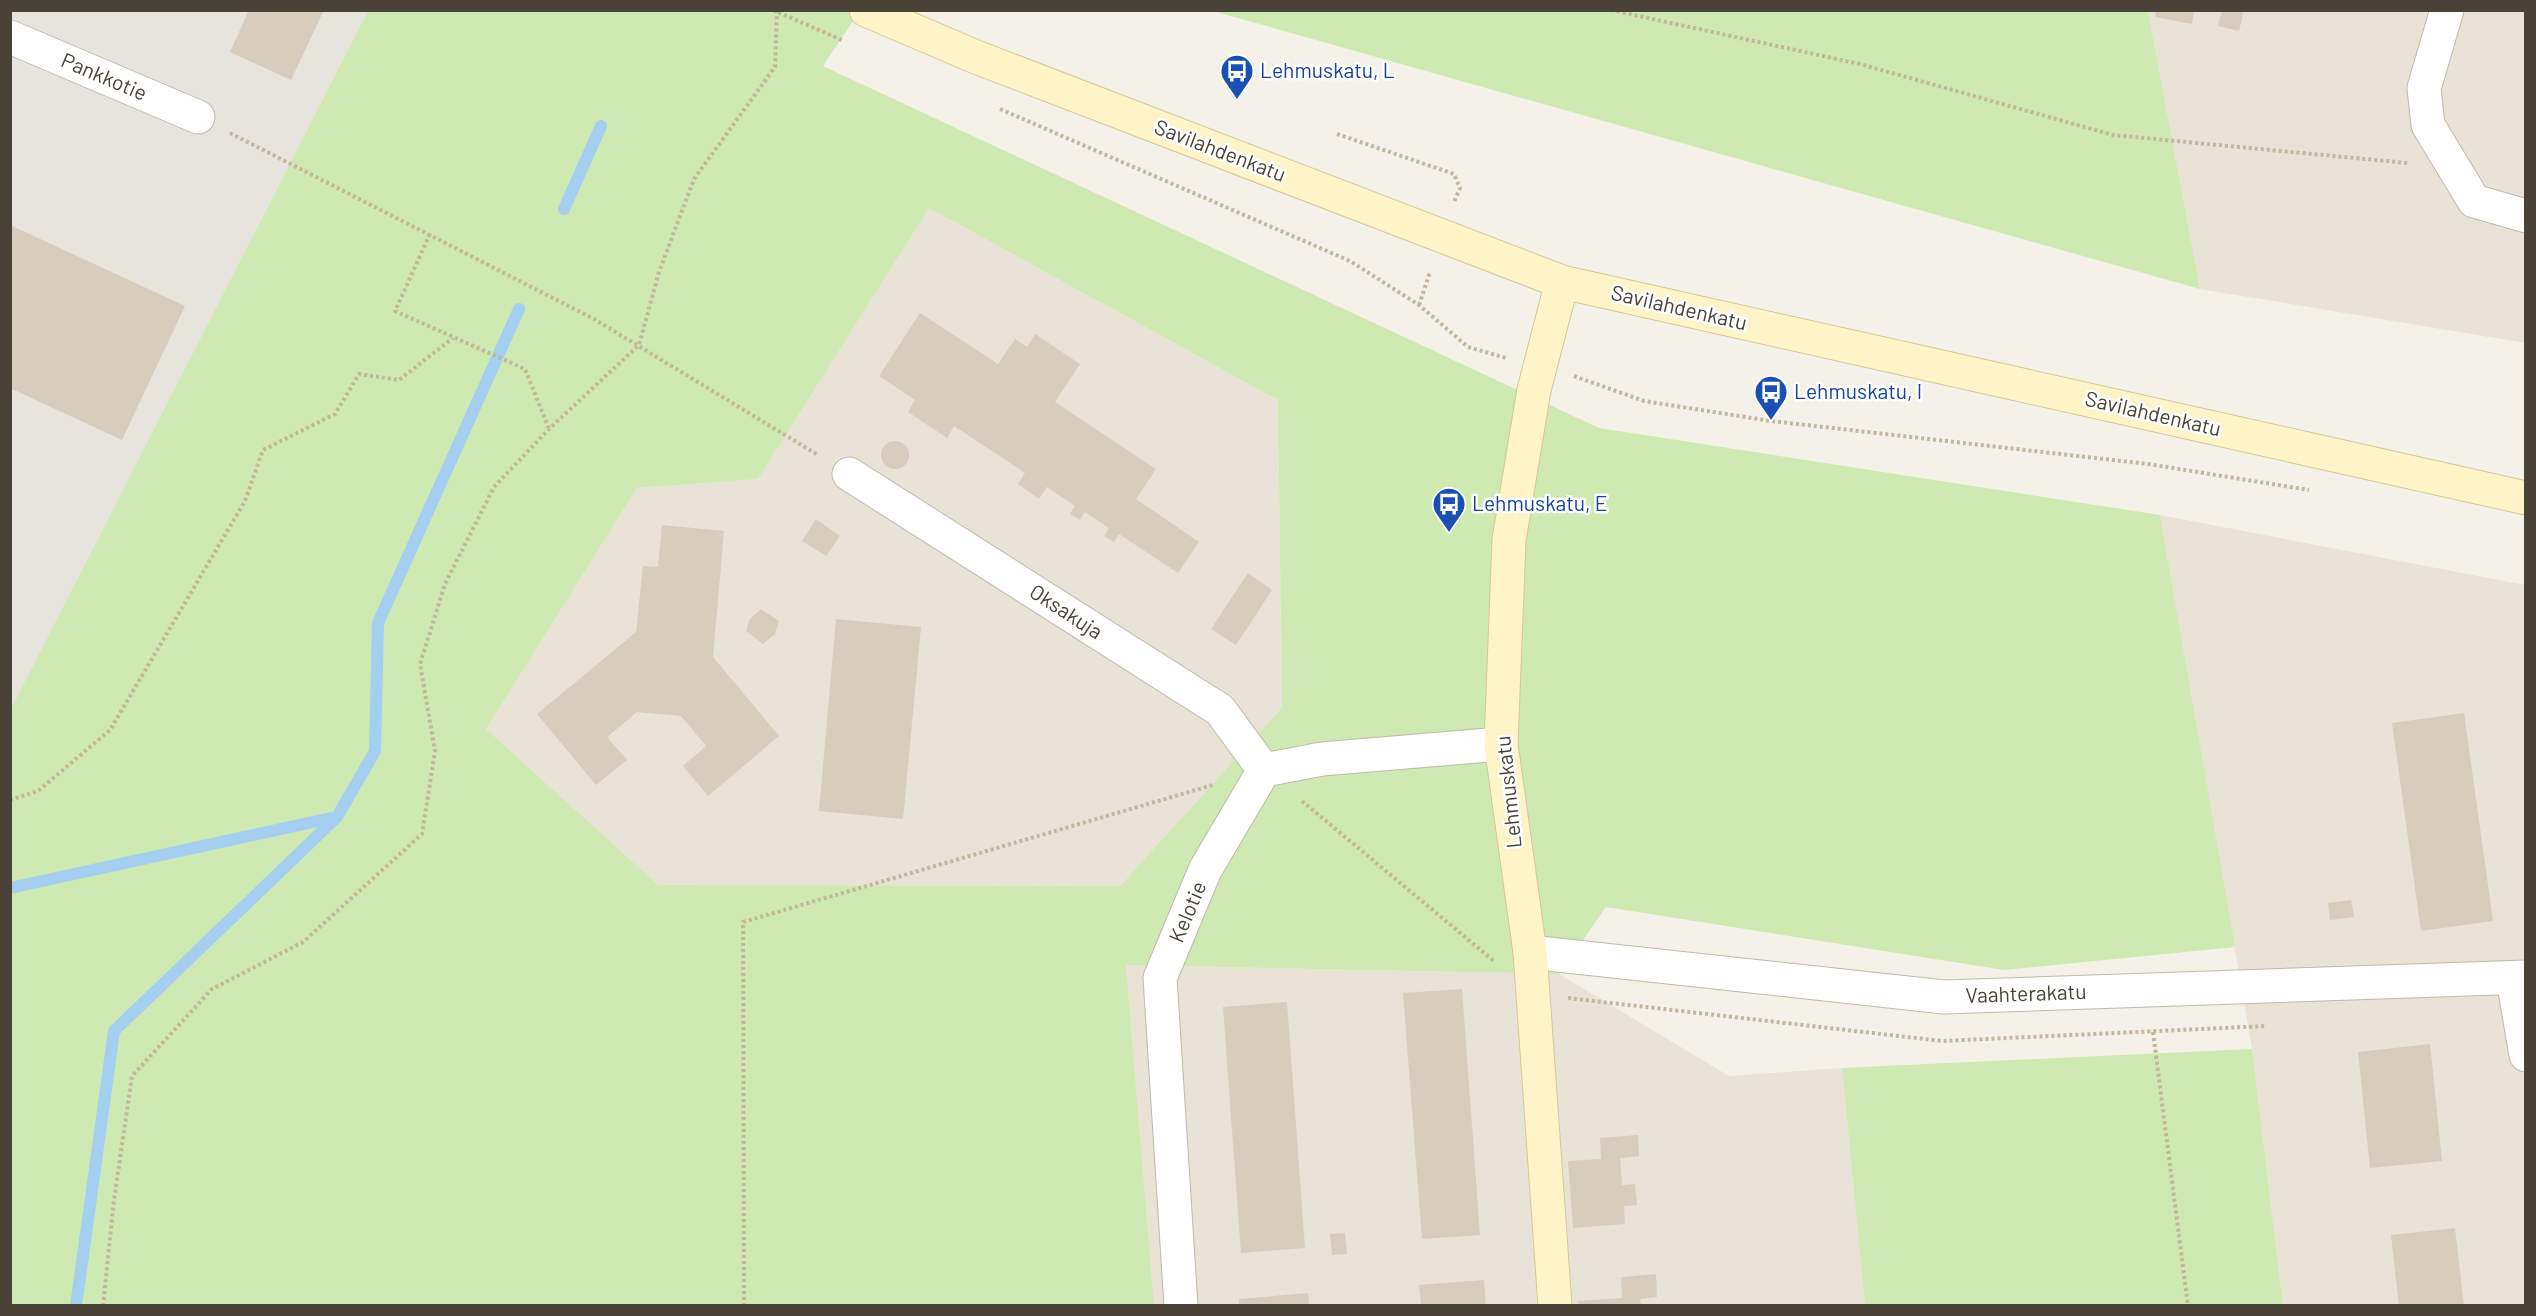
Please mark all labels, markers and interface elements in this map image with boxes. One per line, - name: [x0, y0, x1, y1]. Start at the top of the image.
- street label: Pankkotie: [58, 46, 151, 105]
- bus stop icon: Lehmuskatu, L: [1219, 53, 1255, 100]
- place label: Lehmuskatu, L: [1260, 57, 1395, 82]
- street label: Savilahdenkatu: [1151, 113, 1290, 186]
- street label: Savilahdenkatu: [1609, 279, 1750, 334]
- bus stop icon: Lehmuskatu, I: [1753, 374, 1789, 421]
- place label: Lehmuskatu, I: [1794, 378, 1922, 403]
- street label: Savilahdenkatu: [2083, 385, 2224, 440]
- bus stop icon: Lehmuskatu, E: [1431, 486, 1467, 533]
- place label: Lehmuskatu, E: [1472, 490, 1608, 515]
- street label: Oksakuja: [1026, 578, 1108, 644]
- street label: Lehmuskatu: [1489, 735, 1526, 850]
- street label: Kelotie: [1163, 877, 1211, 946]
- street label: Vaahterakatu: [1965, 978, 2087, 1007]

